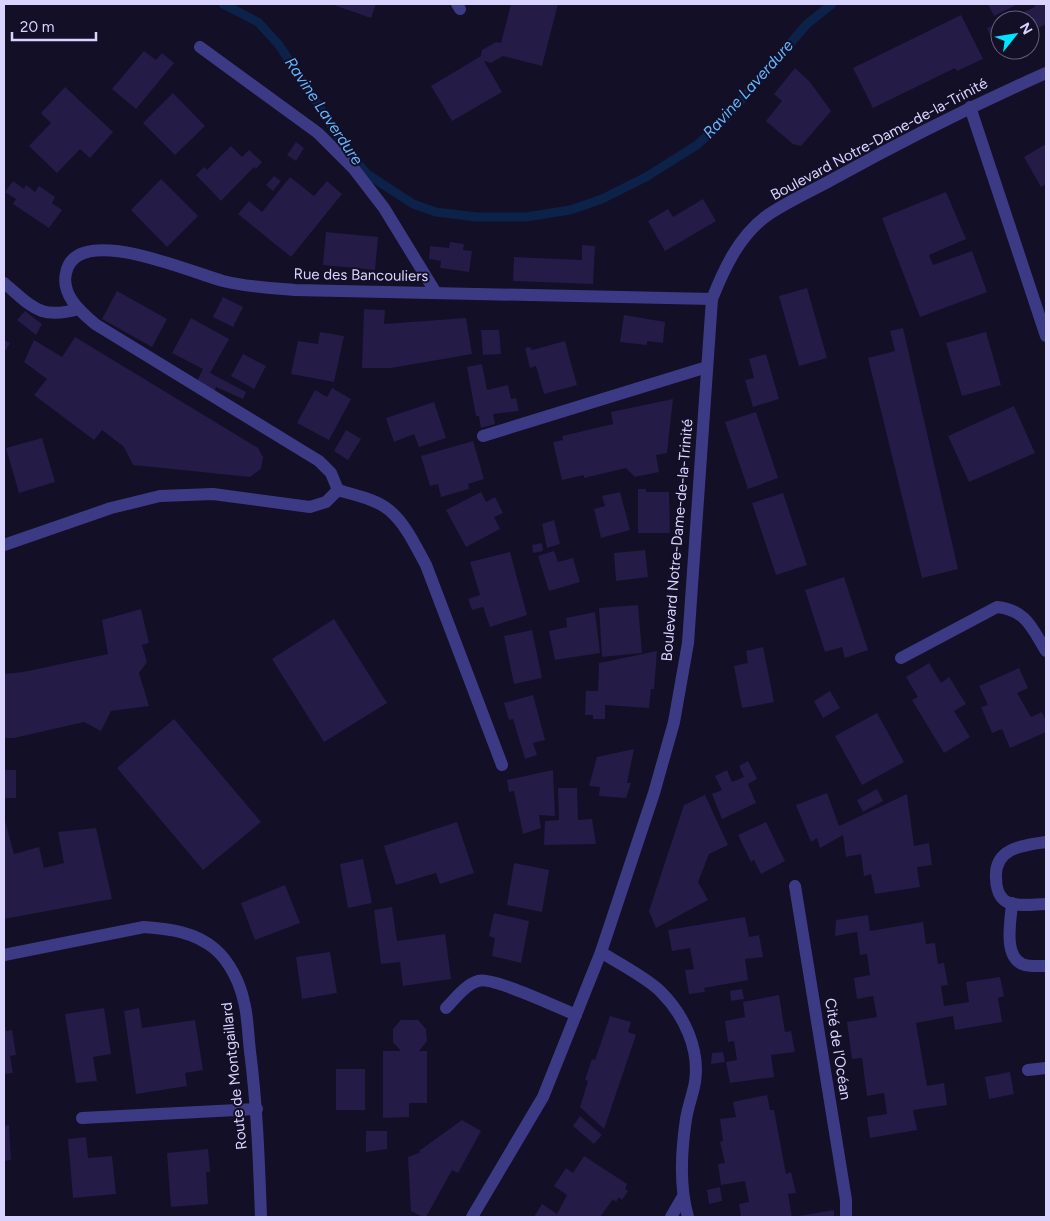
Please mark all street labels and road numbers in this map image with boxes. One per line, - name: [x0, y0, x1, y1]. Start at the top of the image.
- street label: Boulevard Notre-Dame-de-la-Trinité: [767, 74, 991, 204]
- street label: Rue des Bancouliers: [293, 265, 429, 285]
- street label: Boulevard Notre-Dame-de-la-Trinité: [657, 418, 697, 662]
- street label: Cité de l'Océan: [821, 997, 855, 1101]
- street label: Route de Montgaillard: [217, 1001, 251, 1151]

